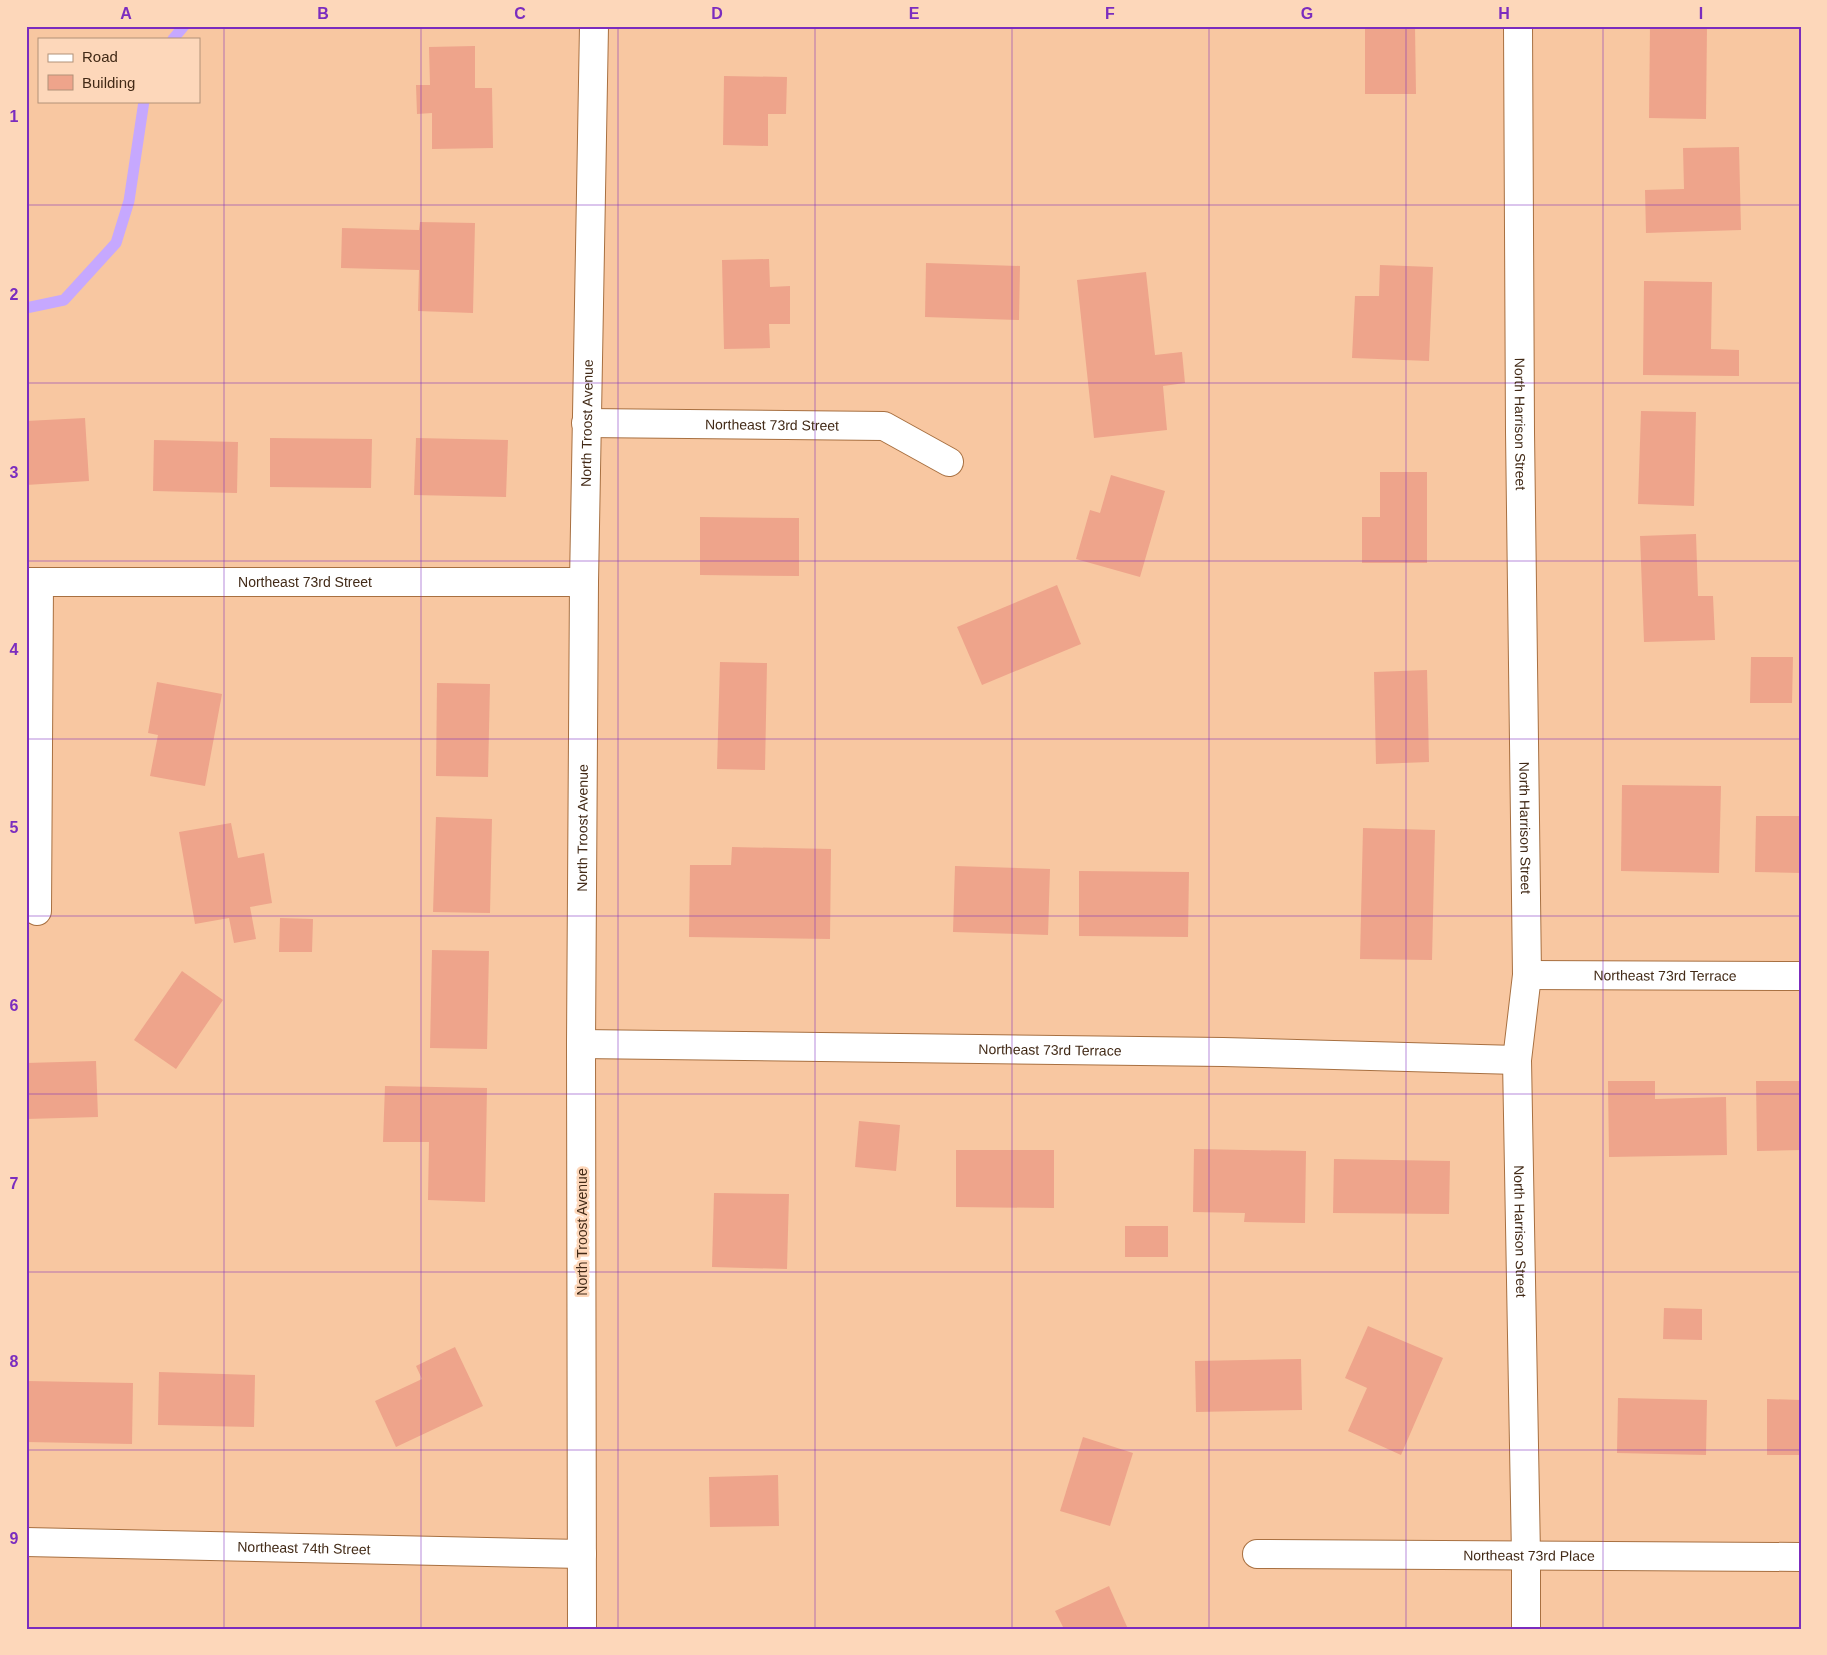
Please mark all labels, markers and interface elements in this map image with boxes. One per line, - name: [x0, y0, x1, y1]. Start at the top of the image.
- text: A: [120, 5, 132, 22]
- text: B: [317, 5, 329, 22]
- text: C: [514, 5, 526, 22]
- text: D: [711, 5, 723, 22]
- text: E: [909, 5, 920, 22]
- text: F: [1105, 5, 1115, 22]
- text: G: [1301, 5, 1313, 22]
- text: H: [1498, 5, 1510, 22]
- text: I: [1699, 5, 1703, 22]
- legend: [38, 38, 200, 102]
- text: Road: [82, 48, 118, 65]
- text: Building: [82, 74, 135, 91]
- text: 1: [10, 108, 19, 125]
- text: 2: [10, 286, 19, 303]
- street label: North Harrison Street: [1512, 358, 1529, 490]
- street label: North Troost Avenue: [578, 359, 596, 487]
- street label: Northeast 73rd Street: [705, 416, 839, 434]
- text: 3: [10, 464, 19, 481]
- street label: Northeast 73rd Street: [238, 574, 372, 590]
- text: 4: [10, 641, 19, 658]
- street label: North Harrison Street: [1516, 762, 1534, 894]
- street label: North Troost Avenue: [574, 764, 591, 892]
- text: 5: [10, 819, 19, 836]
- street label: Northeast 73rd Terrace: [1593, 967, 1737, 984]
- text: 6: [10, 997, 19, 1014]
- street label: Northeast 73rd Terrace: [978, 1041, 1122, 1059]
- street label: North Harrison Street: [1511, 1165, 1529, 1298]
- street label: North Troost Avenue: [574, 1168, 590, 1296]
- text: 7: [10, 1175, 19, 1192]
- text: 8: [10, 1353, 19, 1370]
- text: 9: [10, 1530, 19, 1547]
- street label: Northeast 74th Street: [237, 1539, 371, 1557]
- street label: Northeast 73rd Place: [1463, 1547, 1595, 1564]

